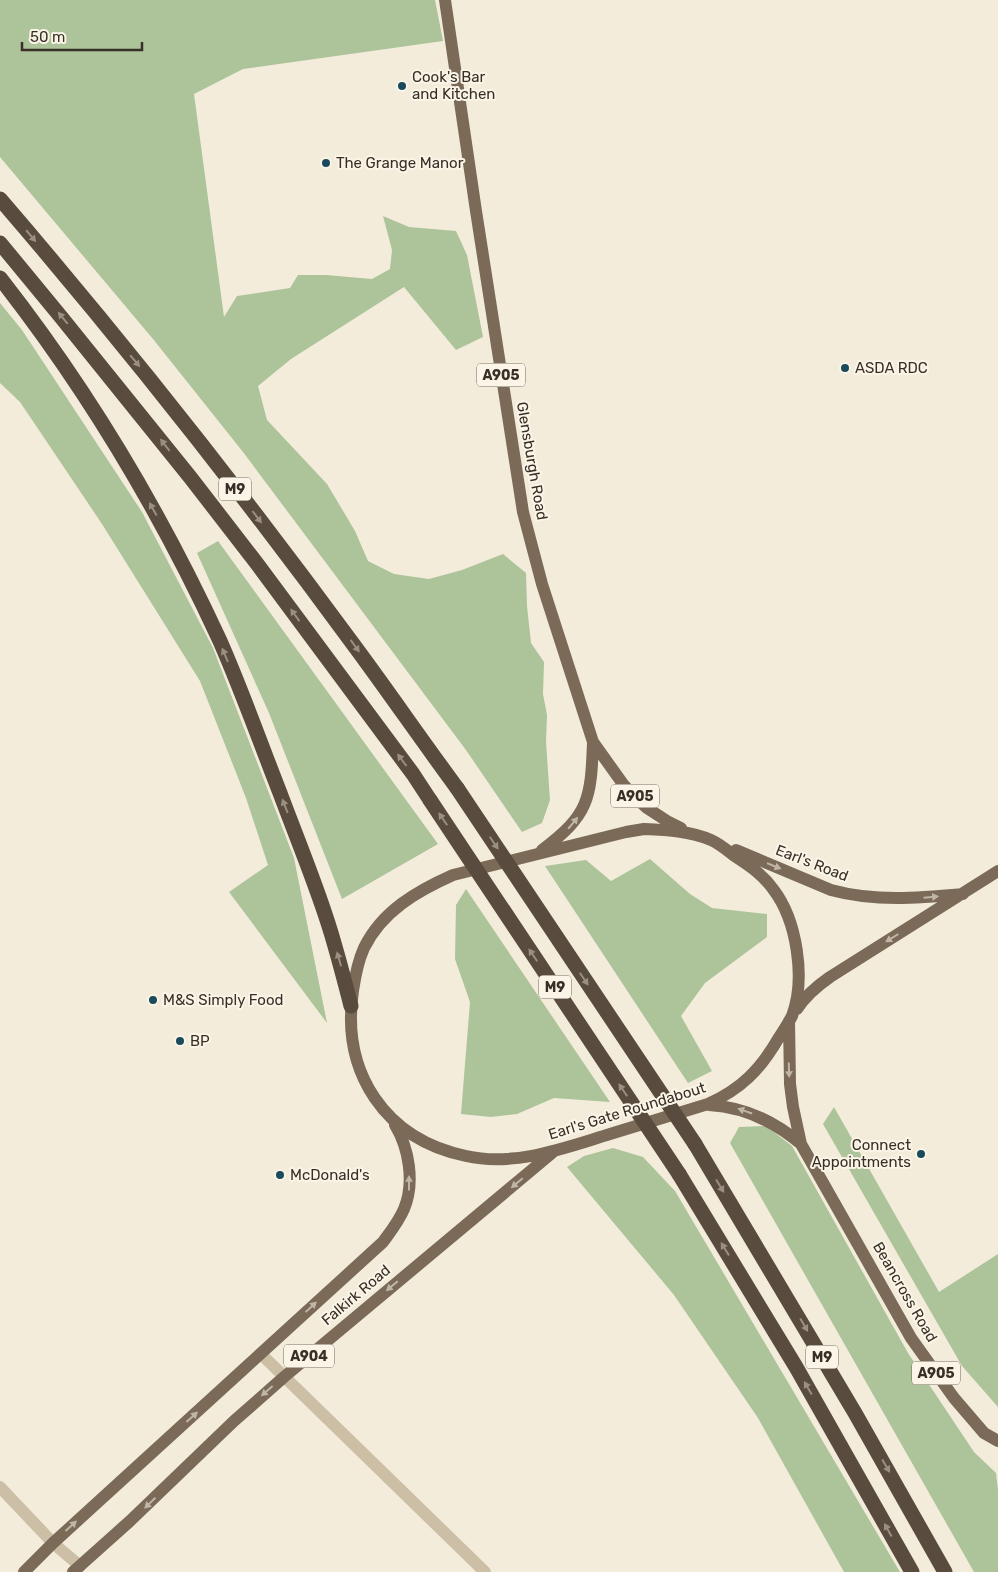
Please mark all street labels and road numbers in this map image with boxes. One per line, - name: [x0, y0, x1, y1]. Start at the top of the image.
- road number: A905: [477, 364, 525, 386]
- street label: Glensburgh Road: [513, 400, 551, 522]
- road number: M9: [219, 478, 251, 500]
- road number: A905: [611, 784, 659, 808]
- street label: Earl's Road: [773, 841, 851, 885]
- road number: M9: [539, 976, 571, 999]
- street label: Earl's Gate Roundabout: [546, 1078, 708, 1144]
- street label: Beancross Road: [869, 1239, 941, 1345]
- street label: Falkirk Road: [318, 1261, 394, 1329]
- road number: A904: [284, 1344, 334, 1368]
- road number: M9: [806, 1345, 838, 1368]
- road number: A905: [912, 1362, 960, 1385]

